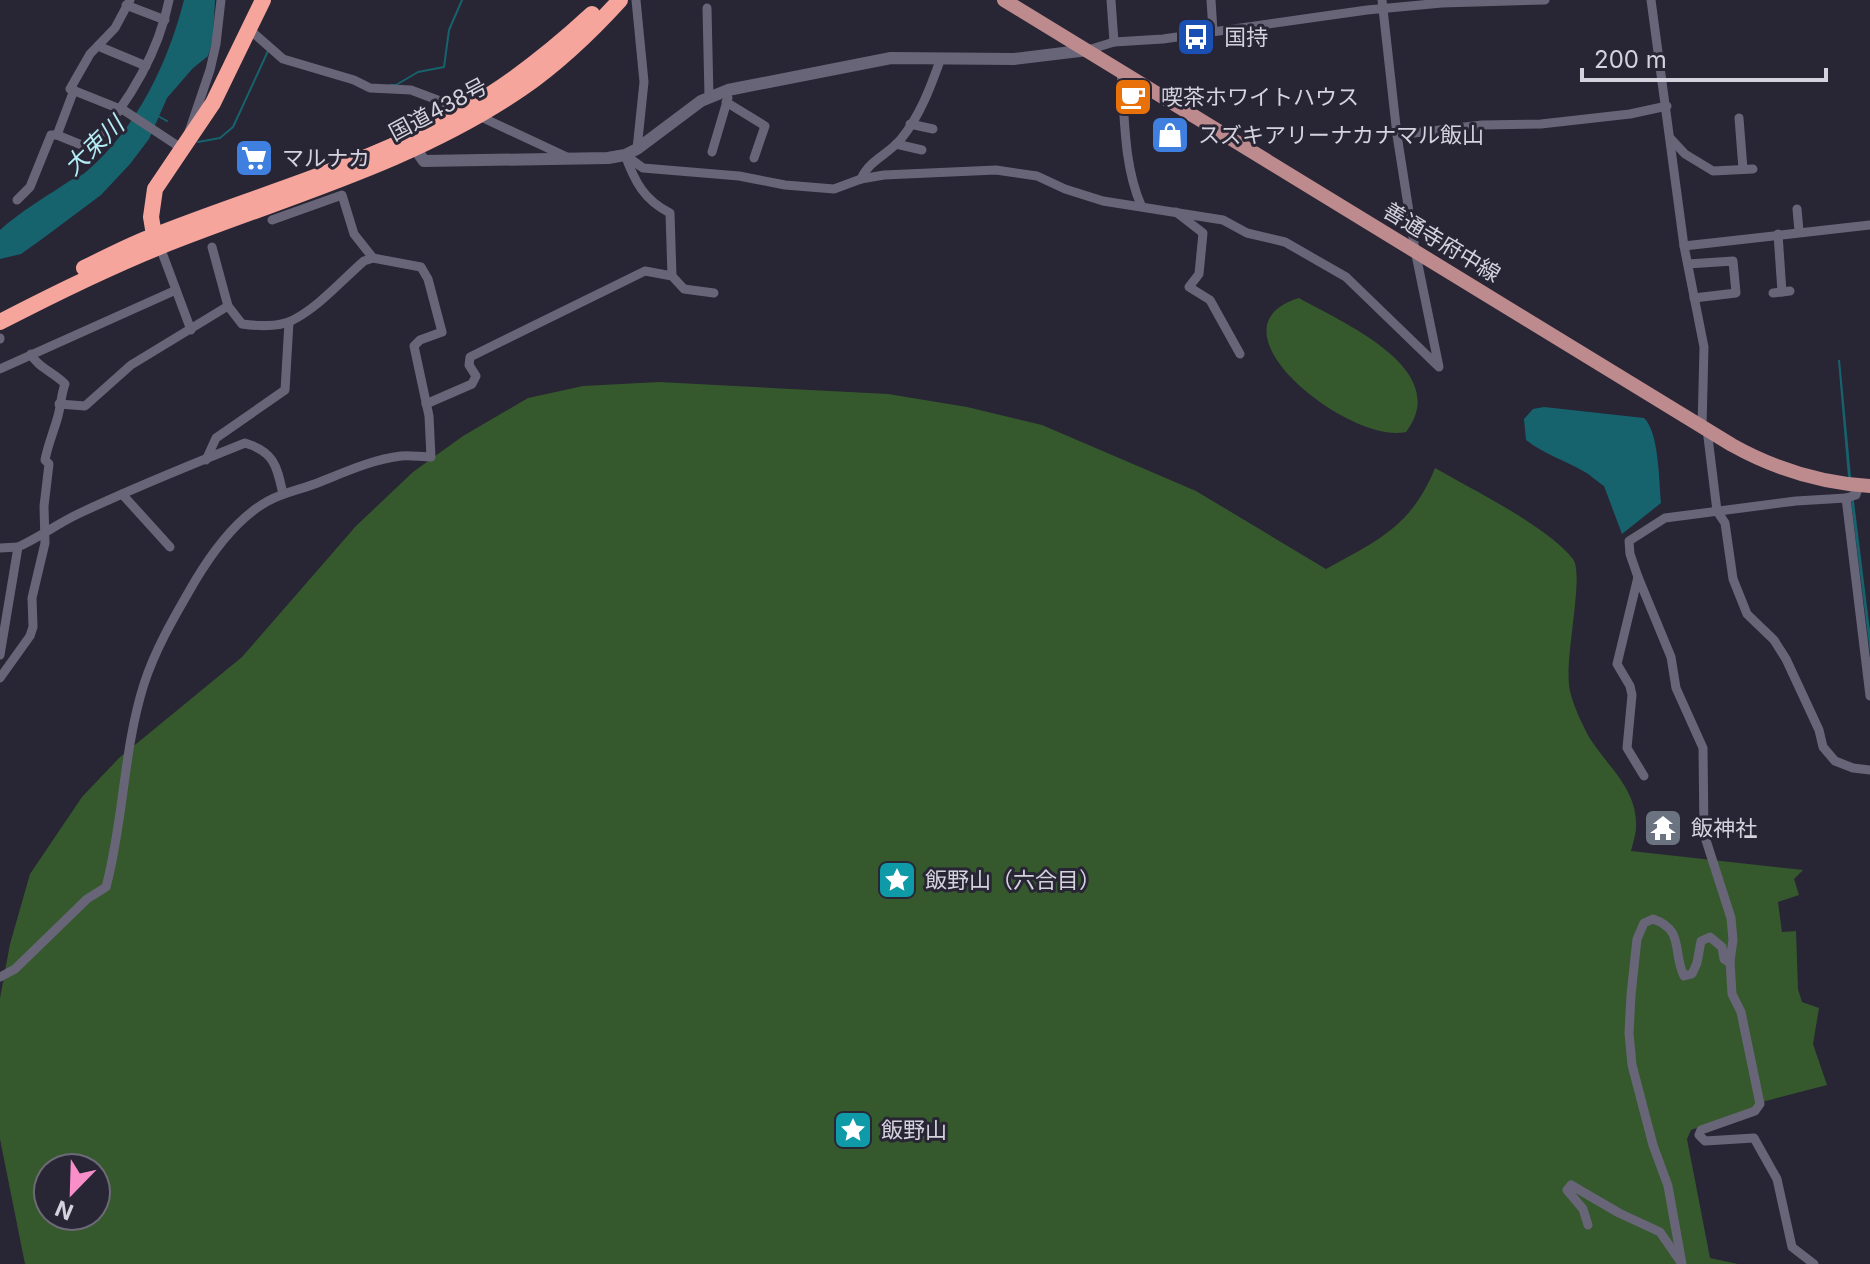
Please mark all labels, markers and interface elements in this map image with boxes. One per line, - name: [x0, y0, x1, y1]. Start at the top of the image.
- bus stop icon: 国持: [1175, 16, 1217, 58]
- place label: 国持: [1224, 24, 1268, 50]
- scale bar: [1582, 32, 1826, 82]
- text: 200 m: [1594, 45, 1667, 74]
- street label: 国道438号: [384, 72, 492, 146]
- cafe icon: 喫茶ホワイトハウス: [1112, 76, 1154, 118]
- place label: 喫茶ホワイトハウス: [1161, 84, 1359, 110]
- water label: 大束川: [58, 108, 132, 181]
- shop icon: スズキアリーナカナマル飯山: [1149, 114, 1191, 156]
- place label: スズキアリーナカナマル飯山: [1198, 122, 1484, 148]
- supermarket icon: マルナカ: [233, 137, 275, 179]
- place label: マルナカ: [282, 145, 370, 171]
- street label: 善通寺府中線: [1379, 197, 1505, 287]
- temple icon: 飯神社: [1642, 807, 1684, 849]
- place label: 飯神社: [1691, 815, 1757, 841]
- place icon: 飯野山（六合目）: [876, 859, 918, 901]
- place label: 飯野山（六合目）: [925, 867, 1101, 893]
- place icon: 飯野山: [832, 1109, 874, 1151]
- place label: 飯野山: [881, 1117, 947, 1143]
- north arrow: [32, 1152, 112, 1232]
- text: N: [51, 1195, 77, 1226]

